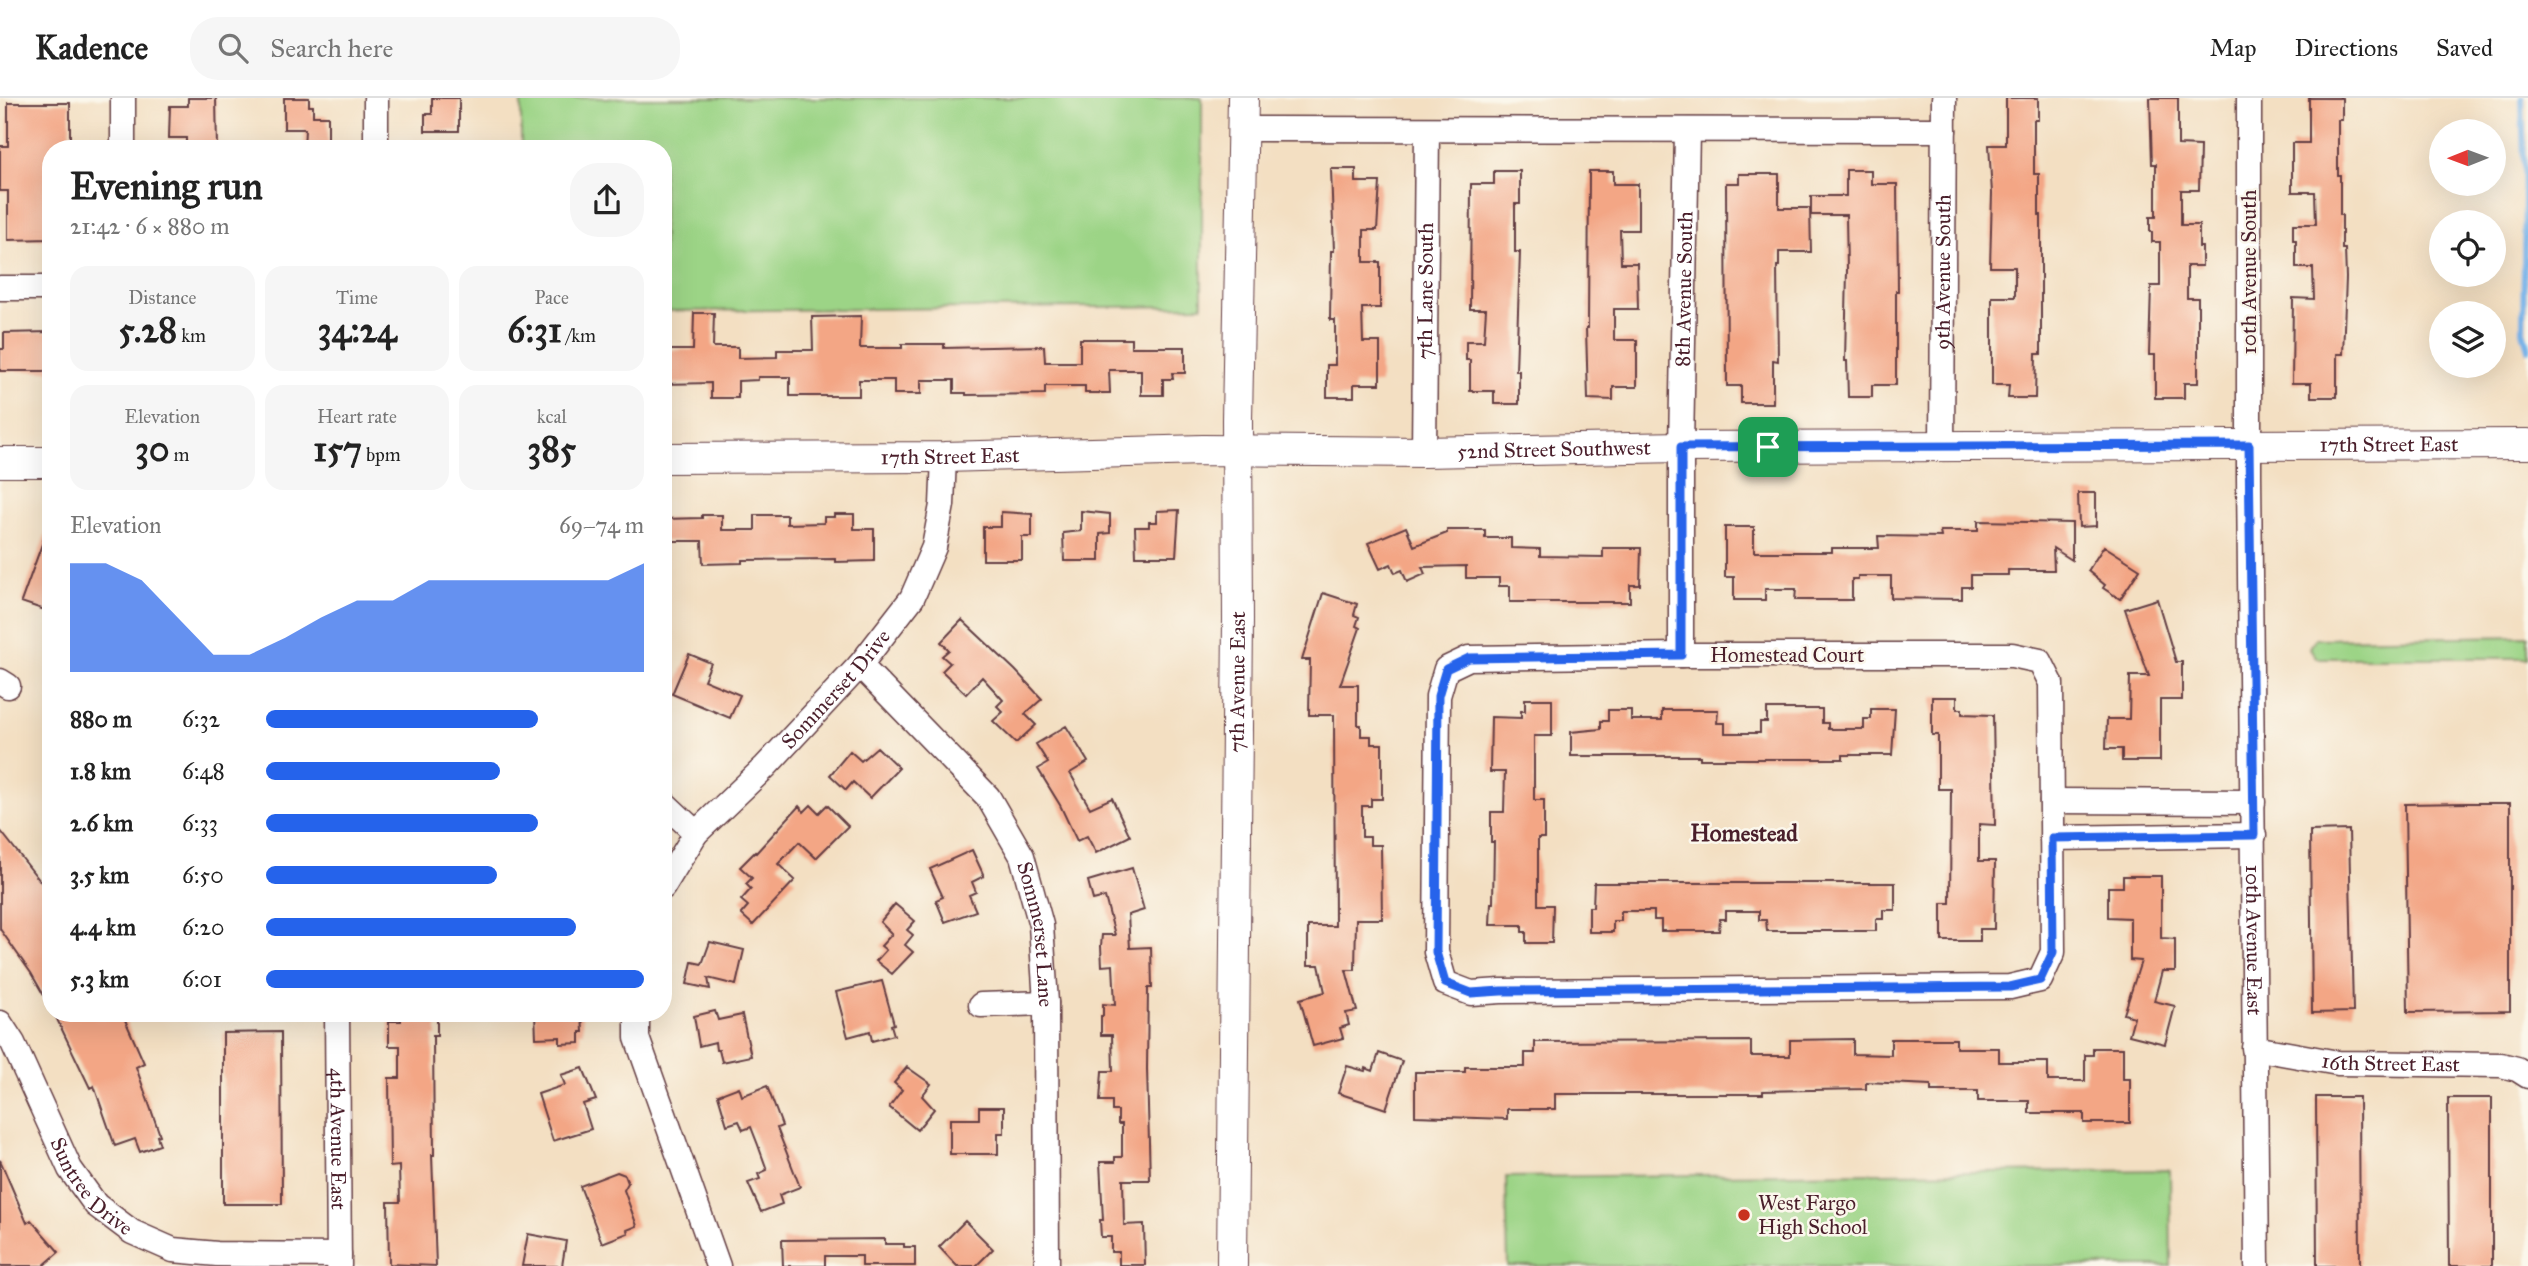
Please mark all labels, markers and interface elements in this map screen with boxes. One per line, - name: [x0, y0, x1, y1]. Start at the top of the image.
- search box: [190, 17, 680, 80]
- text: Kadence: [35, 28, 148, 68]
- icon: search: [214, 29, 252, 67]
- text: Search here: [270, 32, 393, 64]
- text: Map: [2210, 33, 2257, 63]
- text: Directions: [2295, 33, 2398, 63]
- text: Saved: [2436, 33, 2493, 63]
- north arrow: [2429, 119, 2506, 196]
- map controls: [2429, 119, 2506, 378]
- text: Evening run: [70, 163, 263, 209]
- button: share: [570, 163, 644, 237]
- street label: 10th Avenue South: [2236, 189, 2262, 354]
- street label: 9th Avenue South: [1930, 194, 1956, 350]
- button: locate: [2429, 210, 2506, 287]
- street label: 8th Avenue South: [1670, 211, 1698, 367]
- text: 21:42 · 6 × 880 m: [70, 212, 230, 240]
- street label: 7th Lane South: [1412, 222, 1439, 360]
- text: Distance: [128, 286, 196, 309]
- text: Time: [336, 286, 378, 309]
- text: Pace: [534, 286, 569, 309]
- button: layers: [2429, 301, 2506, 378]
- text: 5.28: [119, 309, 177, 352]
- text: 34:24: [317, 309, 397, 352]
- text: 6:31: [507, 309, 562, 352]
- text: km: [177, 324, 206, 347]
- text: /km: [562, 324, 596, 347]
- text: Elevation: [125, 405, 200, 428]
- text: Heart rate: [317, 405, 397, 428]
- text: kcal: [537, 405, 567, 428]
- pin: [1738, 417, 1798, 477]
- text: 30: [135, 428, 169, 471]
- text: 157: [313, 428, 362, 471]
- text: 385: [527, 428, 576, 471]
- icon: arrive: [1749, 428, 1787, 466]
- street label: 17th Street East: [2319, 431, 2459, 458]
- street label: 52nd Street Southwest: [1457, 435, 1652, 464]
- street label: 17th Street East: [880, 442, 1020, 470]
- text: m: [169, 443, 190, 466]
- text: bpm: [362, 443, 401, 466]
- text: Elevation: [70, 511, 161, 539]
- text: 69–74 m: [559, 511, 644, 539]
- street label: 7th Avenue East: [1224, 611, 1251, 753]
- street label: Sommerset Drive: [776, 624, 896, 754]
- street label: Homestead Court: [1710, 642, 1865, 668]
- text: 880 m: [70, 705, 132, 733]
- text: 6:32: [182, 705, 220, 733]
- text: 1.8 km: [70, 757, 131, 785]
- text: 6:48: [182, 757, 225, 785]
- text: 2.6 km: [70, 809, 133, 837]
- text: 6:33: [182, 809, 218, 837]
- district label: Homestead: [1690, 819, 1798, 847]
- street label: Sommerset Lane: [1011, 859, 1059, 1008]
- text: 3.5 km: [70, 861, 129, 889]
- text: 6:50: [182, 861, 224, 889]
- street label: 10th Avenue East: [2240, 864, 2267, 1016]
- text: 4.4 km: [70, 913, 136, 941]
- text: 6:20: [182, 913, 224, 941]
- text: 5.3 km: [70, 965, 129, 993]
- text: 6:01: [182, 965, 222, 993]
- street label: 16th Street East: [2319, 1047, 2461, 1078]
- street label: 4th Avenue East: [324, 1068, 352, 1211]
- street label: Suntree Drive: [44, 1133, 138, 1241]
- place label: West Fargo High School: [1758, 1190, 1868, 1240]
- marker: West Fargo High School: [1736, 1207, 1752, 1223]

